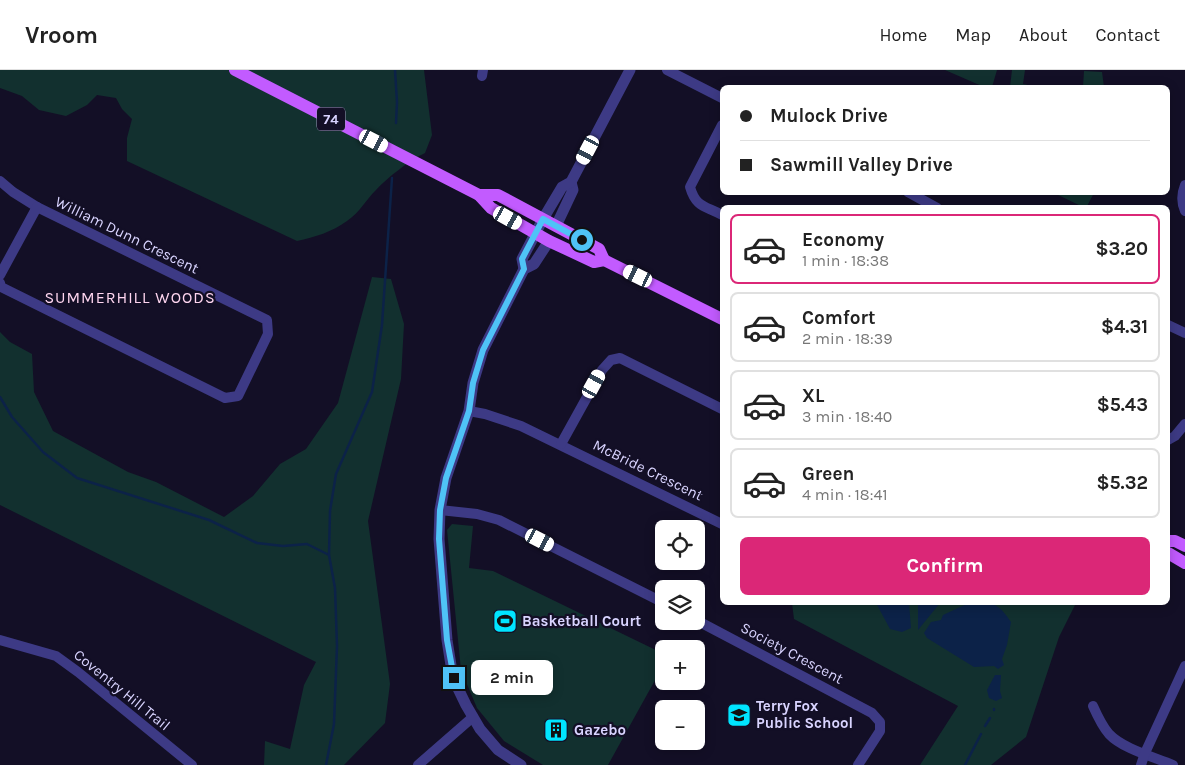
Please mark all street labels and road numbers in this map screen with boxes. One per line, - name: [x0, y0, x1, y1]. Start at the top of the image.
- road number: 74: [317, 108, 345, 131]
- street label: William Dunn Crescent: [52, 192, 202, 278]
- street label: McBride Crescent: [590, 436, 706, 505]
- street label: Society Crescent: [738, 618, 847, 688]
- street label: Coventry Hill Trail: [70, 646, 174, 734]

